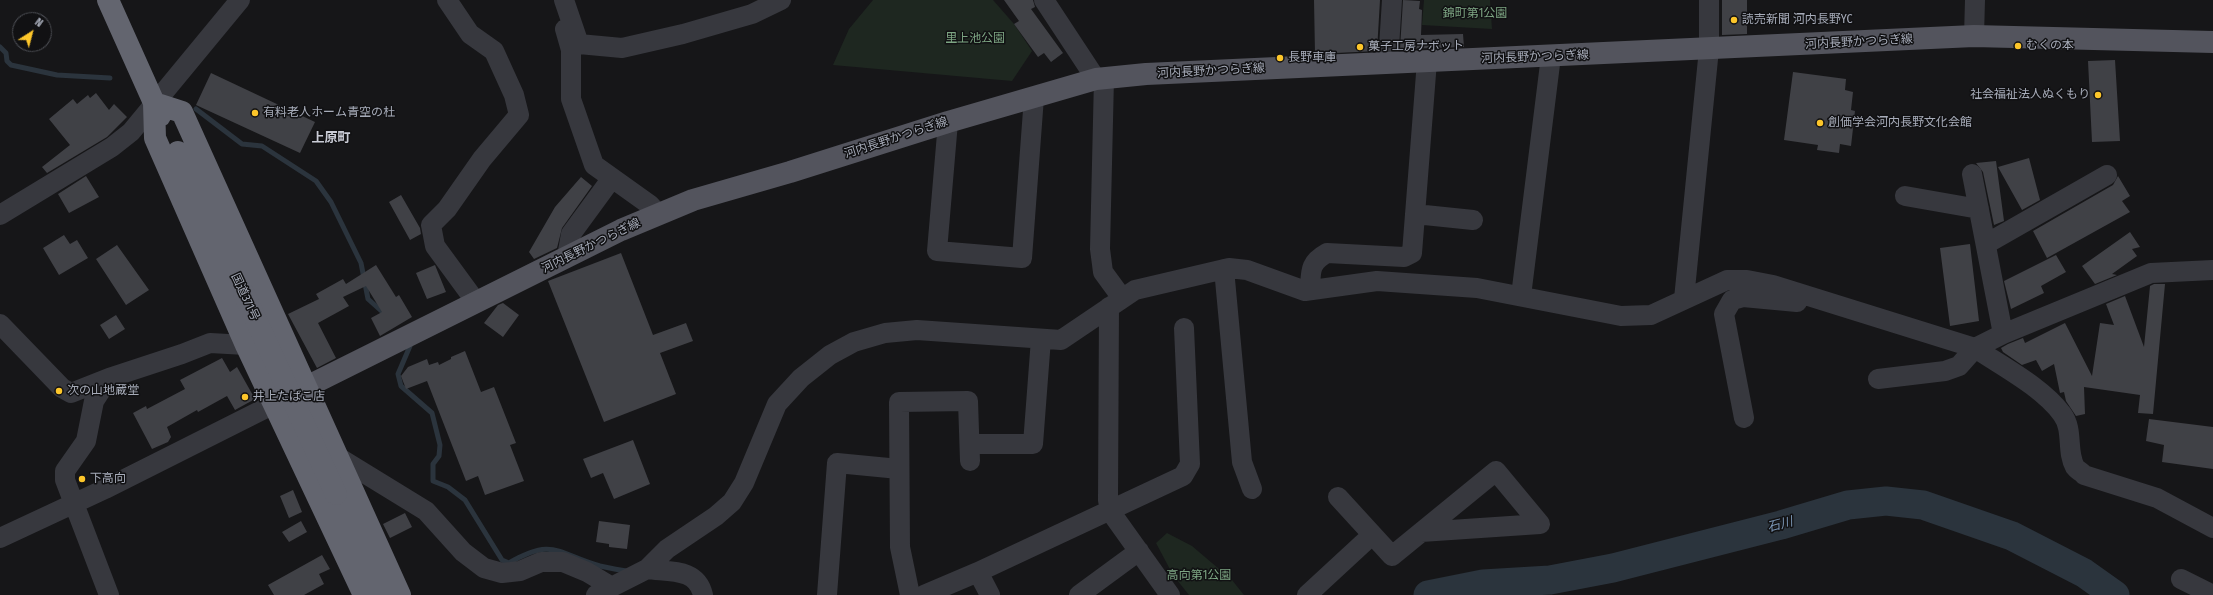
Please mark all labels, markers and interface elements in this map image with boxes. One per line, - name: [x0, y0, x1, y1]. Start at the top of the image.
- park label: 錦町第1公園: [1443, 7, 1507, 21]
- north arrow: [12, 12, 52, 52]
- place label: 読売新聞 河内長野YC: [1742, 13, 1853, 27]
- text: N: [32, 15, 45, 30]
- marker: 読売新聞 河内長野YC: [1729, 15, 1739, 25]
- park label: 里上池公園: [945, 32, 1005, 46]
- street label: 河内長野かつらぎ線: [1805, 32, 1913, 52]
- place label: むくの本: [2026, 39, 2074, 53]
- place label: 菓子工房ナボット: [1368, 40, 1464, 54]
- marker: むくの本: [2013, 41, 2023, 51]
- marker: 菓子工房ナボット: [1355, 42, 1365, 52]
- street label: 河内長野かつらぎ線: [1481, 48, 1589, 66]
- place label: 長野車庫: [1288, 51, 1336, 65]
- marker: 長野車庫: [1275, 53, 1285, 63]
- street label: 河内長野かつらぎ線: [1157, 61, 1265, 81]
- place label: 社会福祉法人ぬくもり: [1970, 88, 2090, 102]
- marker: 社会福祉法人ぬくもり: [2093, 90, 2103, 100]
- place label: 有料老人ホーム青空の杜: [263, 106, 395, 120]
- marker: 有料老人ホーム青空の杜: [250, 108, 260, 118]
- street label: 河内長野かつらぎ線: [842, 114, 950, 162]
- place label: 創価学会河内長野文化会館: [1828, 116, 1972, 130]
- marker: 創価学会河内長野文化会館: [1815, 118, 1825, 128]
- district label: 上原町: [312, 130, 350, 146]
- street label: 河内長野かつらぎ線: [539, 216, 643, 276]
- street label: 国道371号: [228, 271, 262, 323]
- place label: 次の山地蔵堂: [67, 384, 139, 398]
- marker: 次の山地蔵堂: [54, 386, 64, 396]
- place label: 井上たばこ店: [253, 390, 325, 404]
- marker: 井上たばこ店: [240, 392, 250, 402]
- place label: 下高向: [90, 472, 126, 486]
- marker: 下高向: [77, 474, 87, 484]
- water label: 石川: [1765, 514, 1795, 536]
- park label: 高向第1公園: [1167, 569, 1231, 583]

